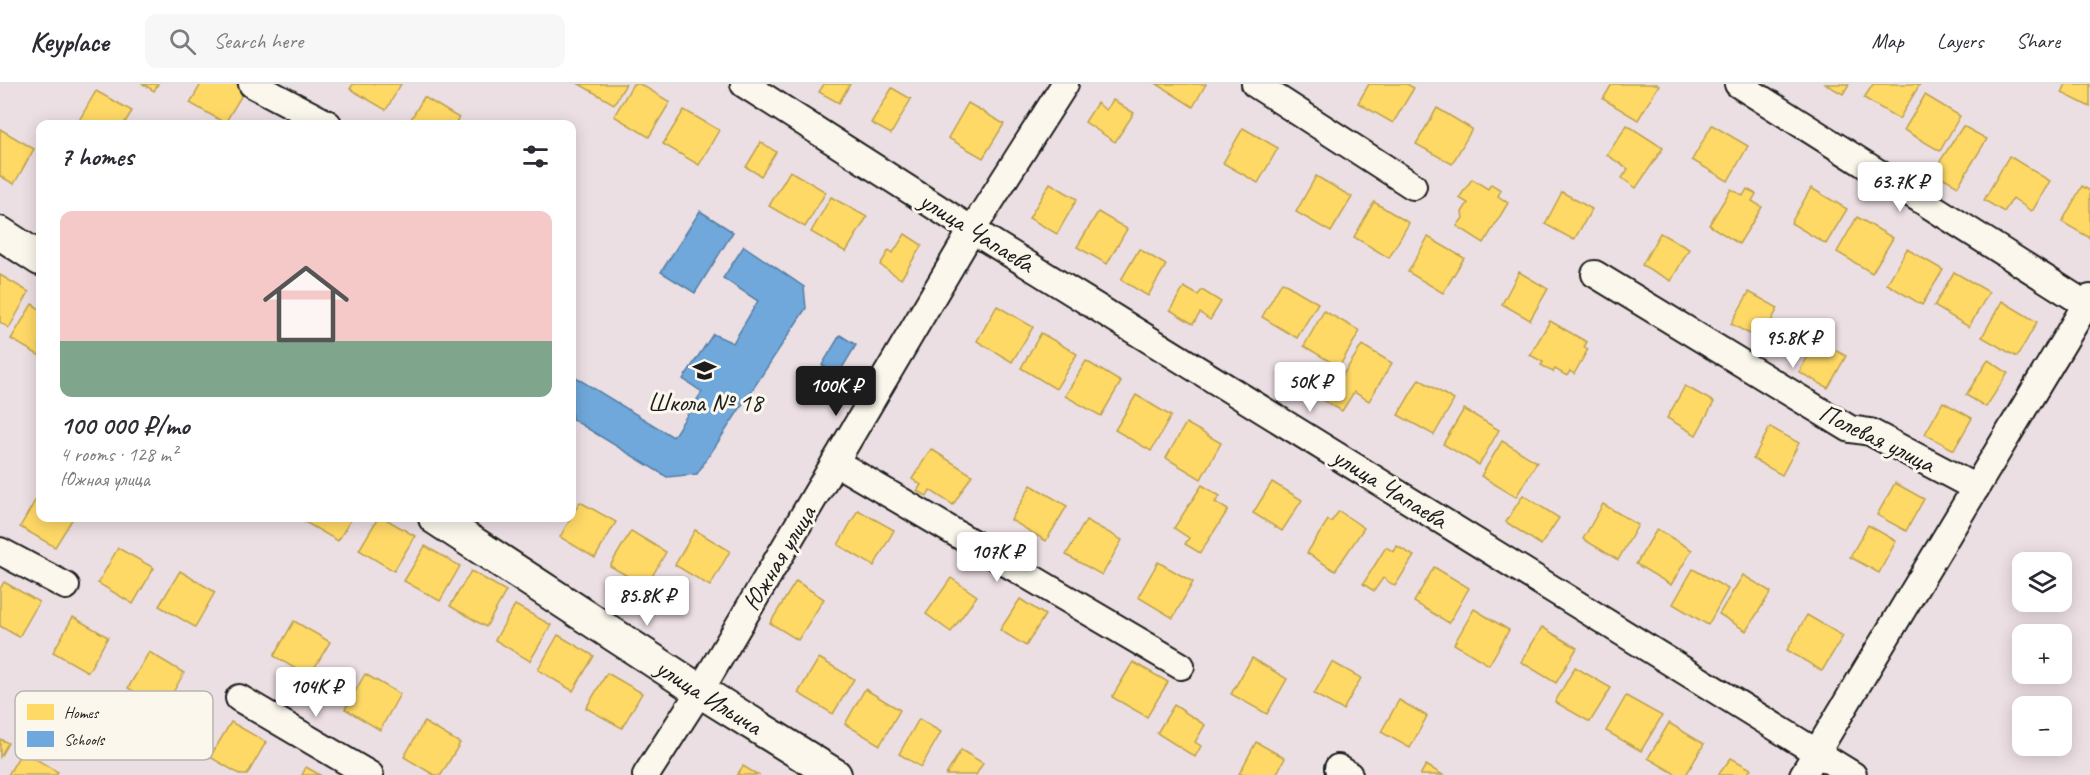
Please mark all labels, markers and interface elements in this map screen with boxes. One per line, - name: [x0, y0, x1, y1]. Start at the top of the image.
- search box: [145, 14, 565, 68]
- text: Keyplace: [30, 24, 109, 59]
- icon: search: [166, 25, 199, 58]
- text: Search here: [214, 27, 303, 55]
- text: Map: [1871, 28, 1904, 54]
- text: Layers: [1937, 28, 1983, 54]
- text: Share: [2016, 28, 2060, 54]
- text: 7 homes: [60, 140, 133, 173]
- icon: filters: [519, 140, 552, 173]
- pin: 63.7K ₽: [1845, 162, 1955, 213]
- text: 63.7K ₽: [1872, 169, 1928, 194]
- street label: улица Чапаева: [912, 183, 1042, 281]
- icon: home: [252, 250, 360, 358]
- pin: 95.8K ₽: [1738, 318, 1848, 369]
- text: 95.8K ₽: [1765, 325, 1821, 350]
- school or university icon: Школа № 18: [692, 358, 718, 384]
- pin: 50K ₽: [1268, 362, 1352, 413]
- pin: 100K ₽: [787, 366, 885, 417]
- text: 50K ₽: [1288, 369, 1332, 394]
- text: 100K ₽: [810, 373, 862, 398]
- place label: Школа № 18: [648, 386, 765, 419]
- street label: Полевая улица: [1814, 396, 1942, 481]
- text: 100 000 ₽/mo: [60, 409, 190, 442]
- street label: улица Чапаева: [1325, 439, 1455, 537]
- text: 4 rooms · 128 m²: [60, 442, 177, 467]
- text: Южная улица: [60, 467, 150, 492]
- street label: Южная улица: [735, 498, 824, 617]
- pin: 107K ₽: [948, 532, 1046, 583]
- text: 107K ₽: [971, 539, 1023, 564]
- map controls: [2012, 552, 2072, 756]
- button: layers: [2012, 552, 2072, 612]
- pin: 85.8K ₽: [592, 576, 702, 627]
- text: 85.8K ₽: [619, 583, 675, 608]
- button: +: [2012, 624, 2072, 684]
- street label: улица Ильича: [648, 649, 770, 743]
- pin: 104K ₽: [267, 667, 365, 718]
- text: 104K ₽: [290, 674, 342, 699]
- legend: [15, 691, 213, 760]
- button: −: [2012, 696, 2072, 756]
- text: Homes: [64, 703, 100, 723]
- text: Schools: [64, 730, 105, 750]

